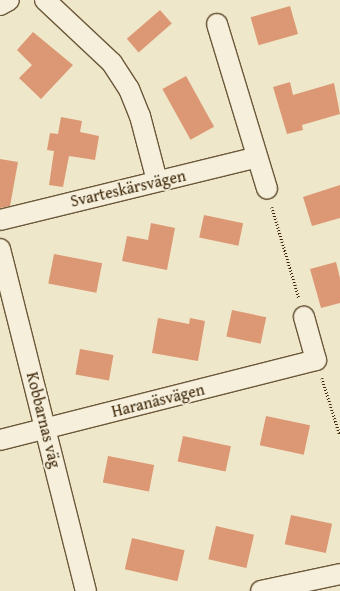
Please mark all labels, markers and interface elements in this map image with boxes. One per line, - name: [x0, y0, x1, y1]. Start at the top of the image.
- street label: Svarteskärsvägen: [68, 165, 188, 211]
- street label: Kobbarnas väg: [23, 370, 65, 470]
- street label: Haranäsvägen: [110, 379, 206, 421]

